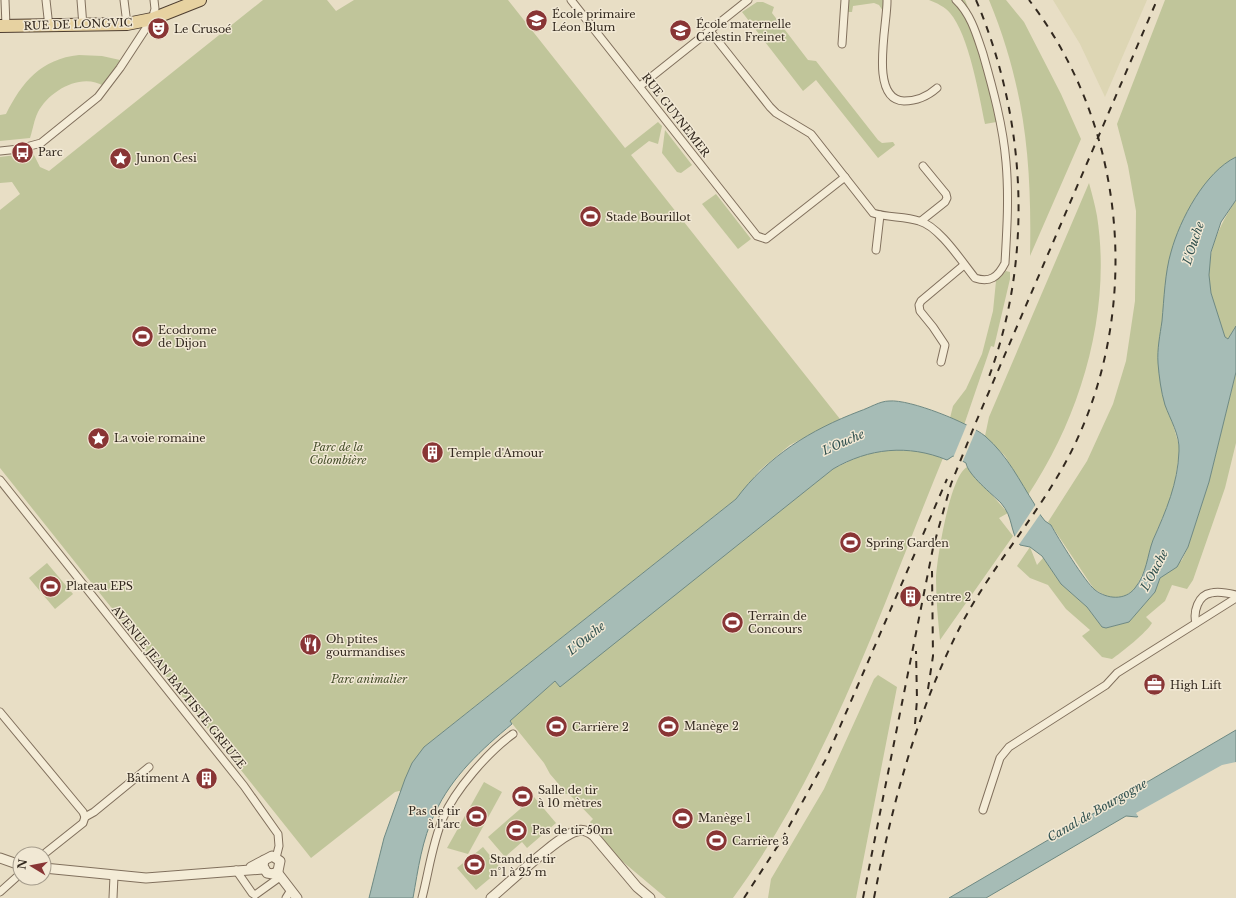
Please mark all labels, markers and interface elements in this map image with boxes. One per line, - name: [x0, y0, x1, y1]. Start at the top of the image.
- school or university icon: École primaire Léon Blum: [524, 7, 550, 33]
- place label: École primaire Léon Blum: [552, 7, 636, 34]
- street label: RUE DE LONGVIC: [23, 15, 133, 33]
- theatre icon: Le Crusoé: [146, 16, 172, 42]
- school or university icon: École maternelle Célestin Freinet: [667, 17, 693, 43]
- place label: École maternelle Célestin Freinet: [696, 17, 791, 44]
- place label: Le Crusoé: [174, 22, 231, 36]
- street label: RUE GUYNEMER: [639, 70, 713, 160]
- bus stop icon: Parc: [9, 139, 35, 165]
- place label: Parc: [38, 145, 63, 159]
- place icon: Junon Cesi: [108, 145, 134, 171]
- place label: Junon Cesi: [134, 151, 197, 165]
- sports icon: Stade Bourillot: [577, 204, 603, 230]
- place label: Stade Bourillot: [606, 210, 692, 224]
- water label: L'Ouche: [1179, 219, 1207, 267]
- sports icon: Ecodrome de Dijon: [130, 323, 156, 349]
- place label: Ecodrome de Dijon: [158, 323, 217, 350]
- place icon: La voie romaine: [86, 425, 112, 451]
- water label: L'Ouche: [819, 426, 867, 458]
- place label: La voie romaine: [114, 431, 206, 445]
- park label: Parc de la Colombière: [309, 440, 367, 467]
- building icon: Temple d'Amour: [420, 440, 446, 466]
- place label: Temple d'Amour: [448, 446, 544, 460]
- sports icon: Spring Garden: [837, 530, 863, 556]
- place label: Spring Garden: [866, 536, 949, 550]
- water label: L'Ouche: [1136, 546, 1171, 594]
- sports icon: Plateau EPS: [38, 573, 64, 599]
- place label: Plateau EPS: [66, 579, 133, 593]
- building icon: centre 2: [898, 584, 924, 610]
- place label: centre 2: [926, 590, 972, 604]
- street label: AVENUE JEAN BAPTISTE GREUZE: [108, 602, 249, 771]
- sports icon: Terrain de Concours: [720, 609, 746, 635]
- place label: Terrain de Concours: [748, 609, 807, 636]
- water label: L'Ouche: [563, 618, 608, 658]
- restaurant icon: Oh ptites gourmandises: [297, 632, 323, 658]
- place label: Oh ptites gourmandises: [326, 632, 405, 659]
- park label: Parc animalier: [330, 672, 408, 686]
- office icon: High Lift: [1141, 672, 1167, 698]
- place label: High Lift: [1170, 678, 1223, 692]
- sports icon: Manège 2: [655, 713, 681, 739]
- sports icon: Carrière 2: [544, 714, 570, 740]
- place label: Manège 2: [684, 719, 739, 733]
- place label: Carrière 2: [572, 720, 629, 734]
- building icon: Bâtiment A: [193, 765, 219, 791]
- place label: Bâtiment A: [127, 771, 190, 785]
- water label: Canal de Bourgogne: [1044, 775, 1150, 845]
- sports icon: Salle de tir à 10 mètres: [509, 783, 535, 809]
- place label: Salle de tir à 10 mètres: [538, 783, 602, 810]
- place label: Pas de tir à l'arc: [408, 804, 461, 831]
- sports icon: Pas de tir à l'arc: [463, 804, 489, 830]
- sports icon: Manège 1: [670, 805, 696, 831]
- place label: Manège 1: [698, 811, 751, 825]
- sports icon: Pas de tir 50m: [503, 817, 529, 843]
- place label: Pas de tir 50m: [532, 823, 613, 837]
- sports icon: Carrière 3: [704, 828, 730, 854]
- place label: Carrière 3: [732, 834, 789, 848]
- north arrow: [12, 846, 52, 886]
- sports icon: Stand de tir n°1 à 25 m: [461, 852, 487, 878]
- place label: Stand de tir n°1 à 25 m: [490, 852, 556, 879]
- text: N: [14, 857, 30, 871]

